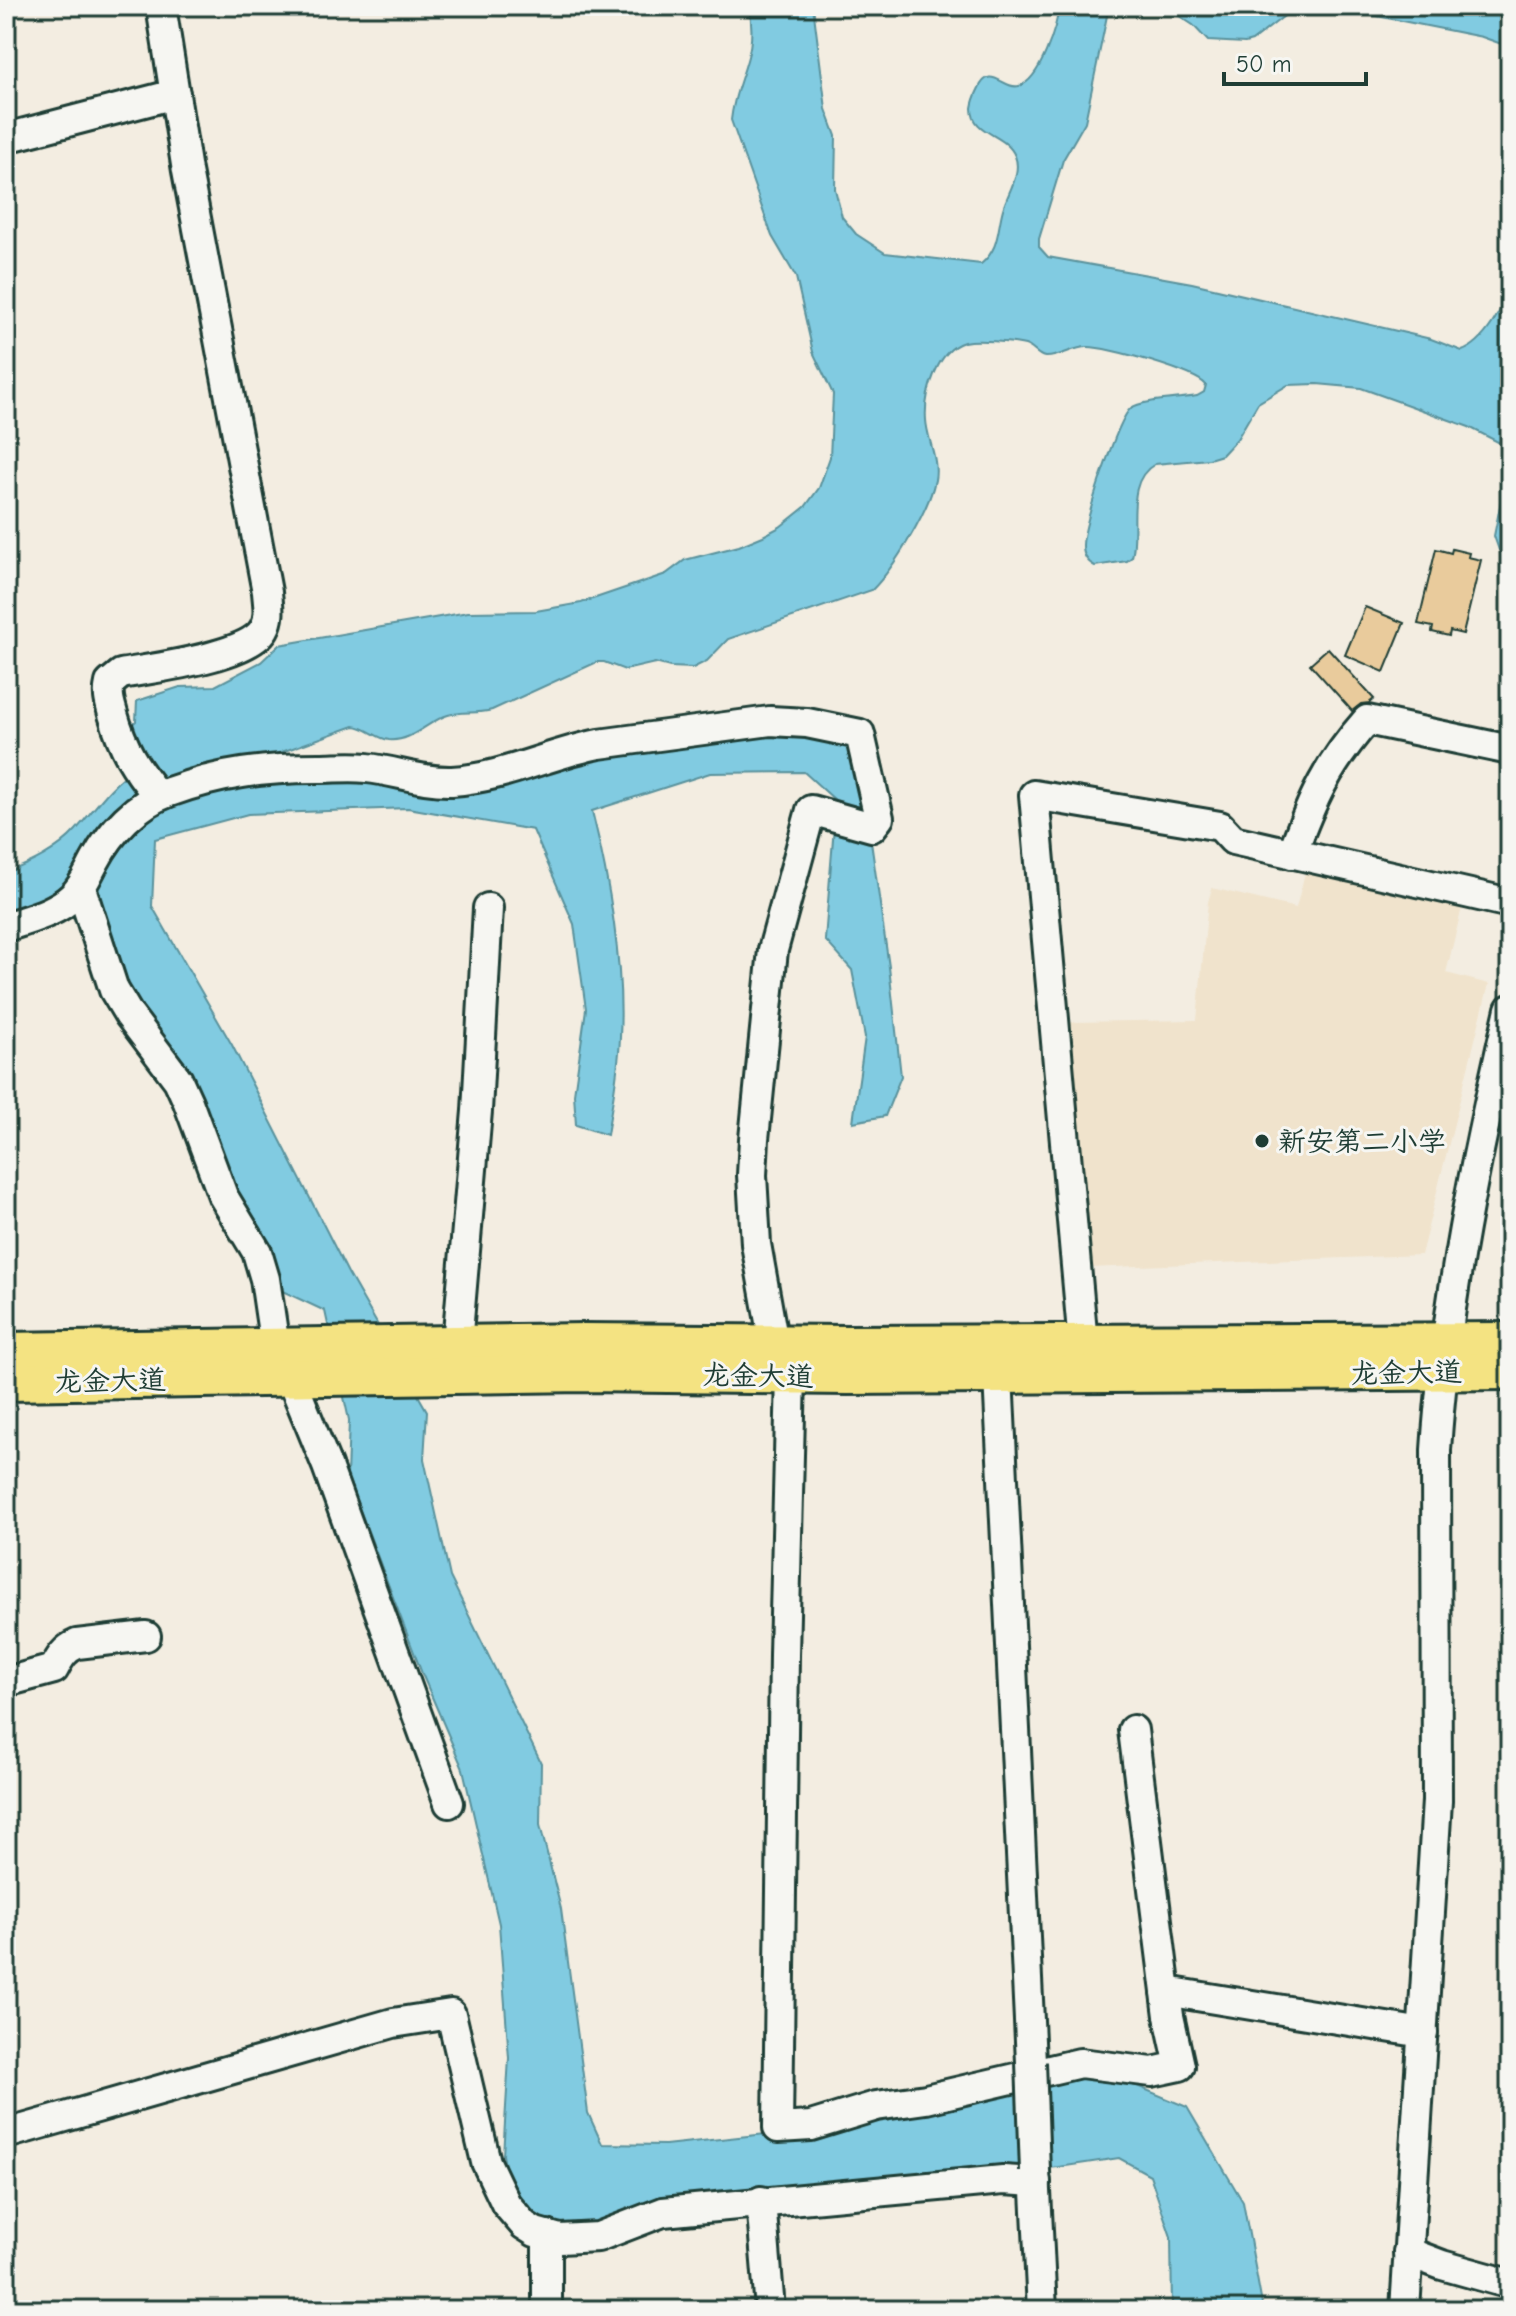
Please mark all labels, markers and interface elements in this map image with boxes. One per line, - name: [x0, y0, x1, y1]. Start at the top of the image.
- scale bar: [1224, 36, 1366, 86]
- text: 50 m: [1236, 50, 1292, 78]
- place label: 新安第二小学: [1278, 1126, 1446, 1158]
- marker: 新安第二小学: [1253, 1132, 1271, 1150]
- street label: 龙金大道: [1350, 1356, 1462, 1390]
- street label: 龙金大道: [702, 1359, 814, 1393]
- street label: 龙金大道: [54, 1364, 166, 1398]

